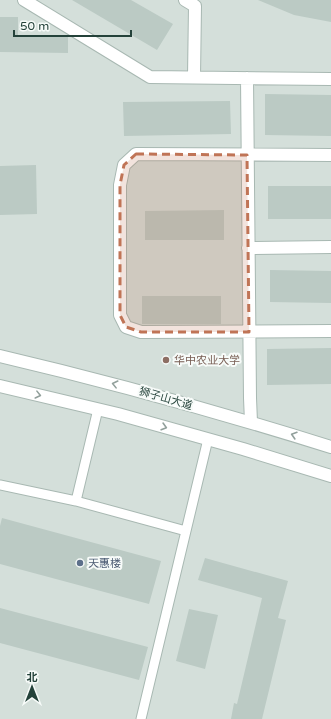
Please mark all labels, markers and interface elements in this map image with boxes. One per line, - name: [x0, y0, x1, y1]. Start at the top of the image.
- scale bar: [14, 12, 131, 38]
- text: 50 m: [20, 19, 49, 33]
- place label: 华中农业大学: [174, 354, 240, 367]
- marker: 华中农业大学: [161, 355, 171, 365]
- one-way arrow: [112, 380, 119, 389]
- street label: 狮子山大道: [138, 385, 194, 412]
- one-way arrow: [35, 390, 41, 398]
- one-way arrow: [160, 422, 167, 431]
- one-way arrow: [290, 431, 297, 440]
- place label: 天惠楼: [88, 557, 121, 570]
- marker: 天惠楼: [75, 558, 85, 568]
- north arrow: [12, 667, 52, 707]
- text: 北: [27, 671, 38, 684]

